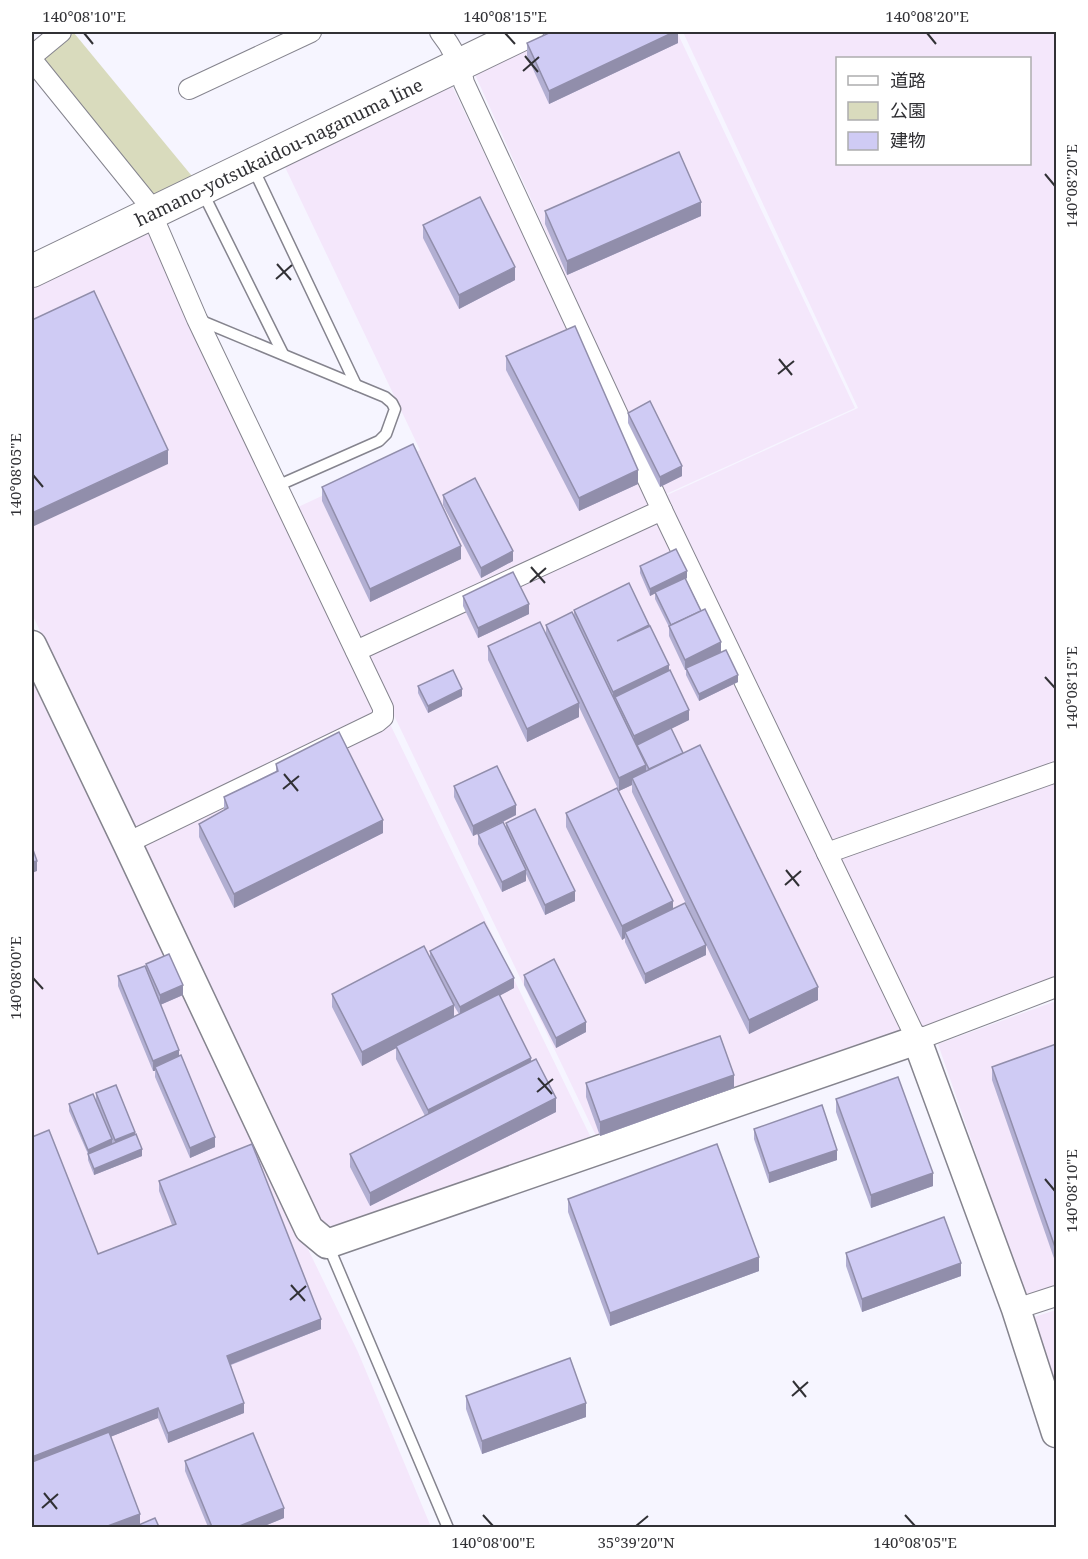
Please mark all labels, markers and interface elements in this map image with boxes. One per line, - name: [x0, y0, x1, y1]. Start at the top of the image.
- text: 140°08'10"E: [42, 6, 126, 26]
- text: 140°08'15"E: [463, 6, 547, 26]
- text: 140°08'20"E: [885, 6, 969, 26]
- legend: [836, 57, 1031, 165]
- text: 道路: [890, 68, 926, 92]
- street label: hamano-yotsukaidou-naganuma line: [131, 72, 427, 232]
- text: 公園: [890, 98, 926, 122]
- text: 建物: [890, 128, 926, 152]
- text: 140°08'20"E: [1061, 144, 1081, 228]
- text: 140°08'05"E: [5, 433, 25, 517]
- text: 140°08'15"E: [1061, 646, 1081, 730]
- text: 140°08'00"E: [5, 936, 25, 1020]
- text: 140°08'10"E: [1061, 1149, 1081, 1233]
- text: 140°08'00"E: [451, 1532, 535, 1552]
- text: 35°39'20"N: [597, 1532, 675, 1552]
- text: 140°08'05"E: [873, 1532, 957, 1552]

